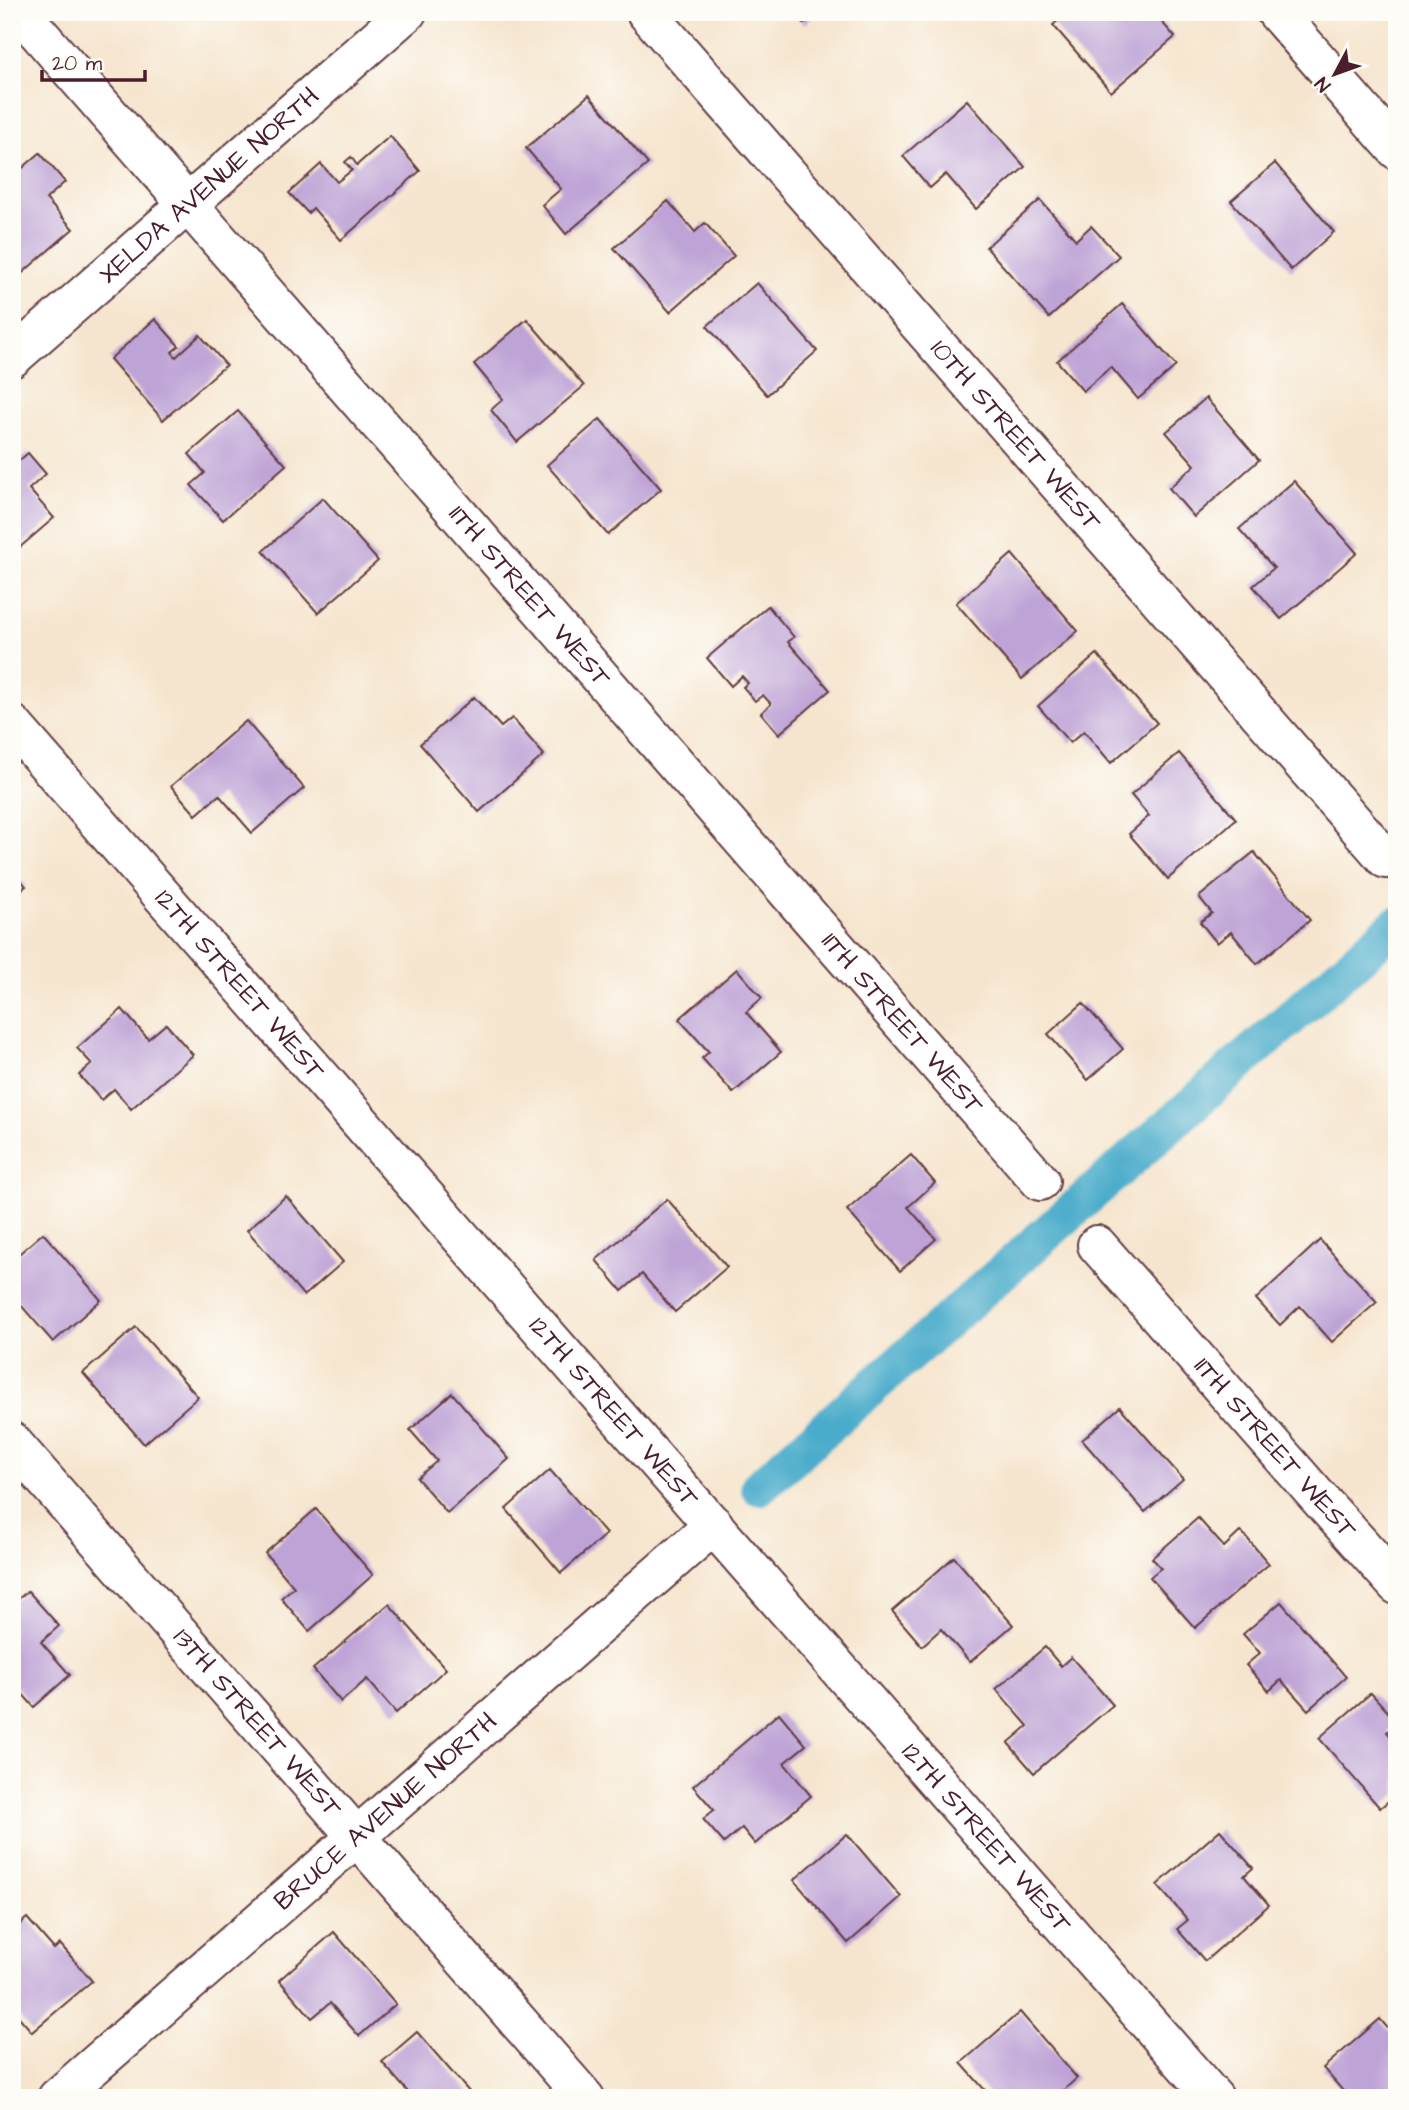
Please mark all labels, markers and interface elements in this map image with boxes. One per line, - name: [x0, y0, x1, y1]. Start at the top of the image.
- scale bar: [42, 38, 145, 82]
- north arrow: [1300, 38, 1370, 108]
- text: 20 m: [52, 49, 103, 78]
- text: N: [1309, 71, 1337, 98]
- street label: XELDA AVENUE NORTH: [91, 79, 327, 292]
- street label: 10TH STREET WEST: [922, 332, 1110, 539]
- street label: 11TH STREET WEST: [440, 497, 619, 695]
- street label: 12TH STREET WEST: [147, 881, 334, 1088]
- street label: 11TH STREET WEST: [813, 924, 992, 1123]
- street label: 12TH STREET WEST: [521, 1309, 708, 1516]
- street label: 11TH STREET WEST: [1185, 1349, 1365, 1547]
- street label: 13TH STREET WEST: [165, 1620, 351, 1826]
- street label: BRUCE AVENUE NORTH: [266, 1704, 505, 1919]
- street label: 12TH STREET WEST: [893, 1735, 1080, 1942]

